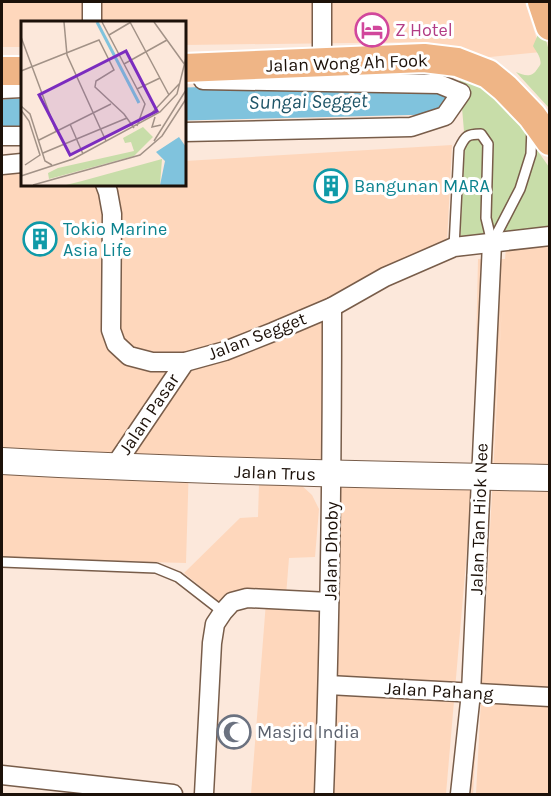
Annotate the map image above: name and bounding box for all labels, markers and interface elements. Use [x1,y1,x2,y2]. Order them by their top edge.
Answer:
hotel icon: Z Hotel [354,12,390,48]
place label: Z Hotel [395,19,453,41]
inset map [21,21,186,186]
street label: Jalan Wong Ah Fook [266,49,428,77]
water label: Sungai Segget [248,89,368,114]
building icon: Bangunan MARA [313,168,349,204]
place label: Bangunan MARA [354,175,490,197]
place label: Tokio Marine Asia Life [63,218,167,261]
building icon: Tokio Marine Asia Life [22,221,58,257]
street label: Jalan Segget [205,307,310,365]
street label: Jalan Pasar [114,369,184,459]
street label: Jalan Tan Hiok Nee [465,443,493,595]
street label: Jalan Trus [234,461,316,485]
street label: Jalan Dhoby [319,501,343,601]
street label: Jalan Pahang [384,677,494,705]
mosque icon: Masjid India [216,714,252,750]
place label: Masjid India [257,721,359,743]

